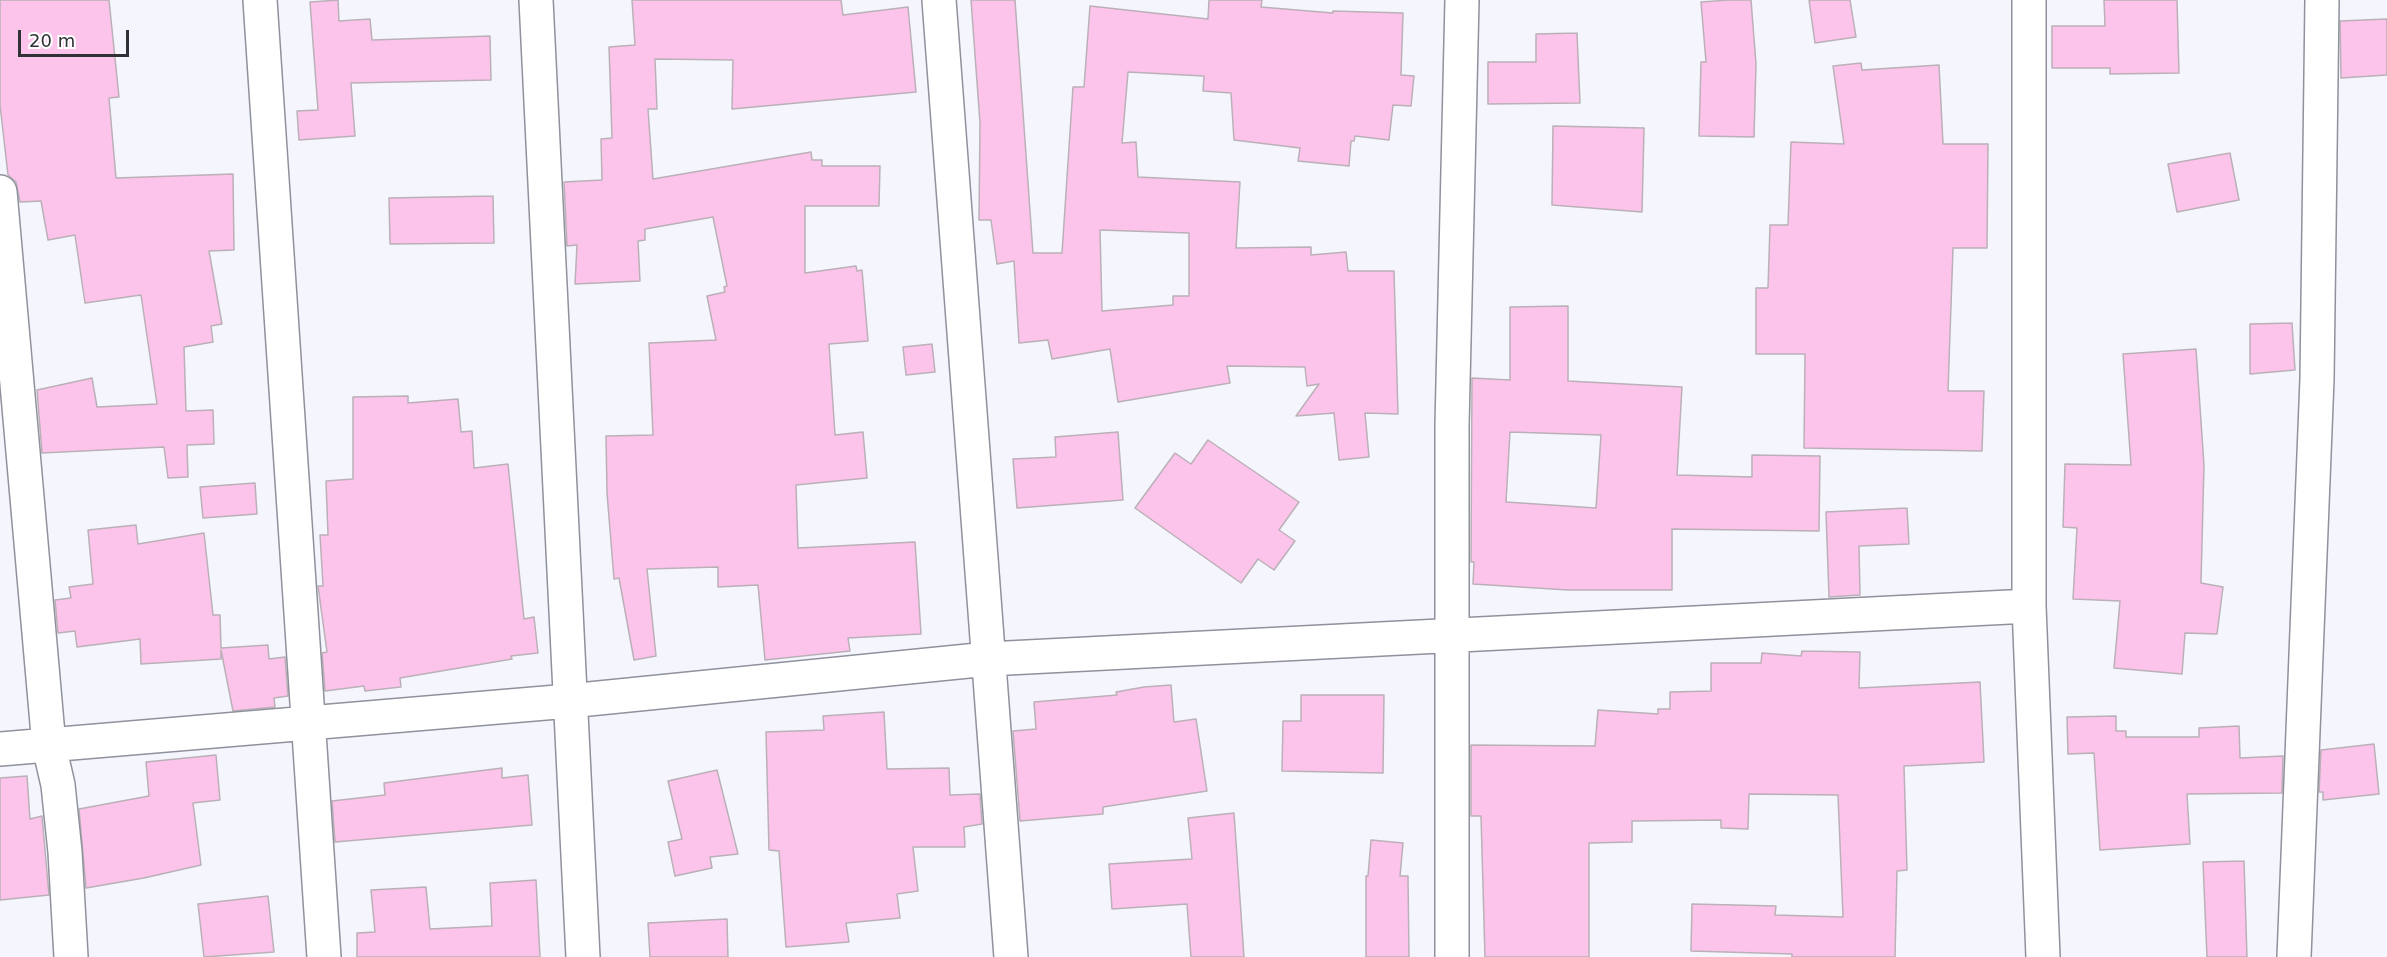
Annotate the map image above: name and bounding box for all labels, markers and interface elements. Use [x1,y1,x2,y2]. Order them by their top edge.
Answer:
scale bar [21,18,132,56]
text: 20 m [29,30,75,51]

